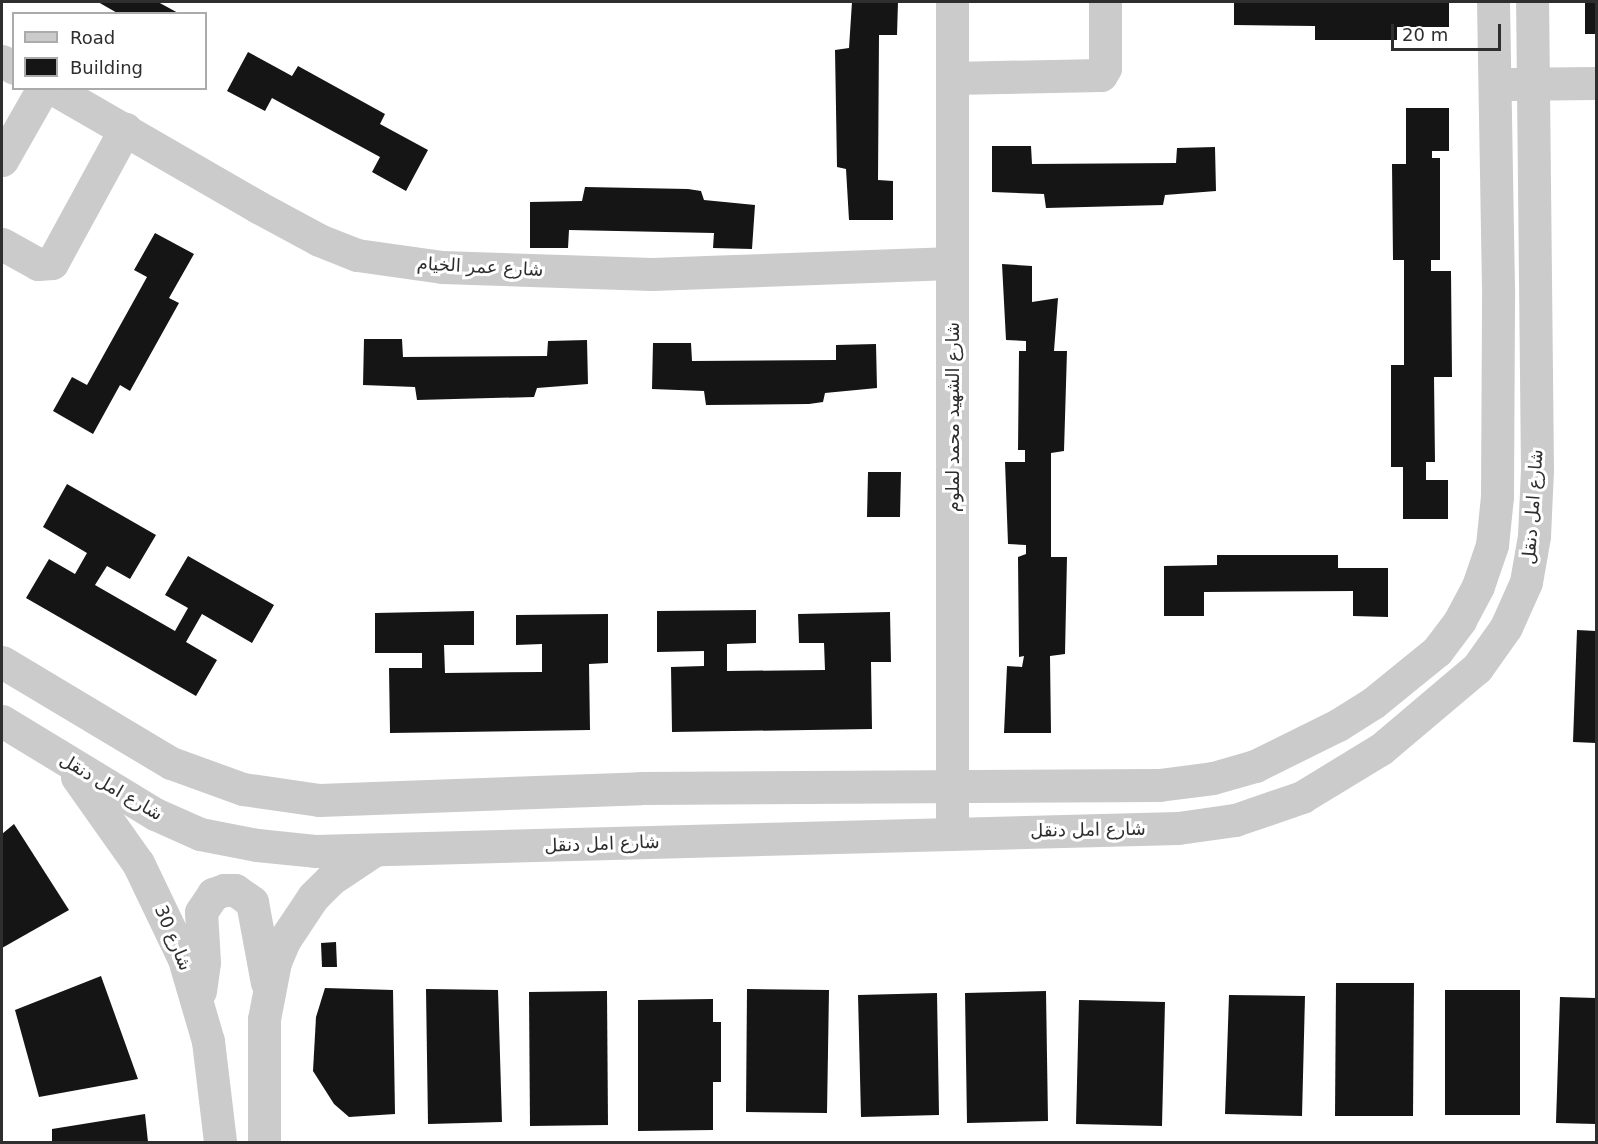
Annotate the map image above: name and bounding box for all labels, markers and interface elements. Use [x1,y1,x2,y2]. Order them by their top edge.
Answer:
legend [12,12,207,90]
scale bar [1394,12,1504,50]
text: 20 m [1402,24,1448,45]
text: Road [70,27,115,48]
text: Building [70,57,143,78]
street label: شارع عمر الخيام [416,253,544,281]
street label: شارع الشهيد محمد لملوم [942,322,964,512]
street label: شارع امل دنقل [1518,449,1548,565]
street label: شارع امل دنقل [56,749,166,825]
street label: شارع امل دنقل [1030,818,1146,842]
street label: شارع امل دنقل [544,831,660,857]
street label: شارع 30 [150,902,196,974]

